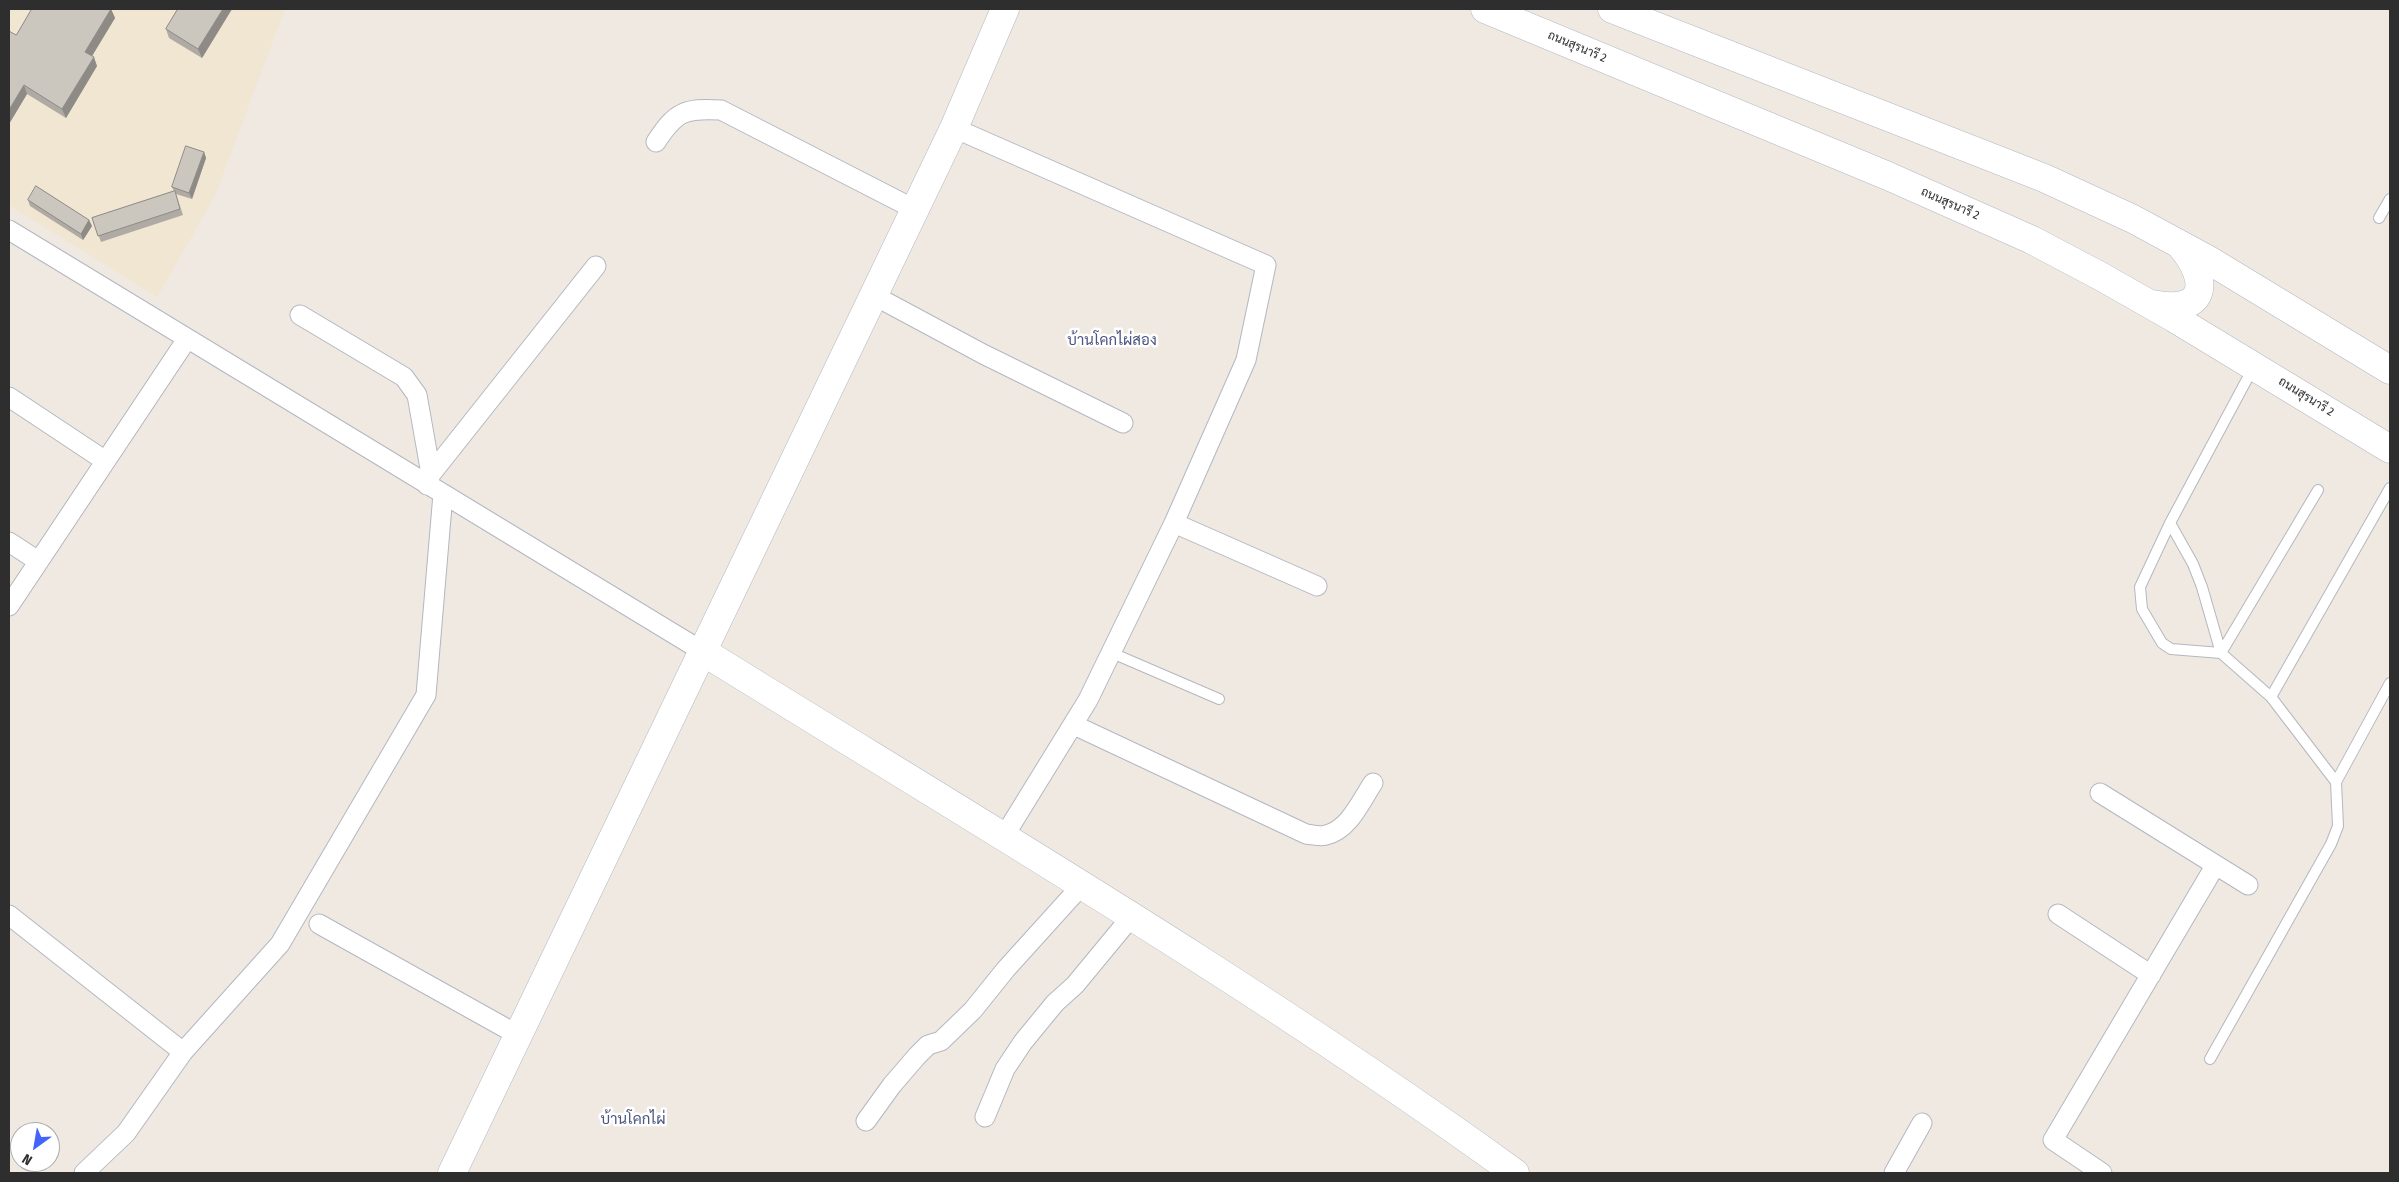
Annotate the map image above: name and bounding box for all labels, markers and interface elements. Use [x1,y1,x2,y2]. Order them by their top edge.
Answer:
street label: ถนนสุรนารี 2 [1545,28,1609,66]
street label: ถนนสุรนารี 2 [1919,185,1981,223]
district label: บ้านโคกไผ่สอง [1067,332,1157,350]
street label: ถนนสุรนารี 2 [2276,374,2336,420]
district label: บ้านโคกไผ่ [600,1111,666,1129]
north arrow [10,1122,60,1172]
text: N [19,1150,35,1169]

